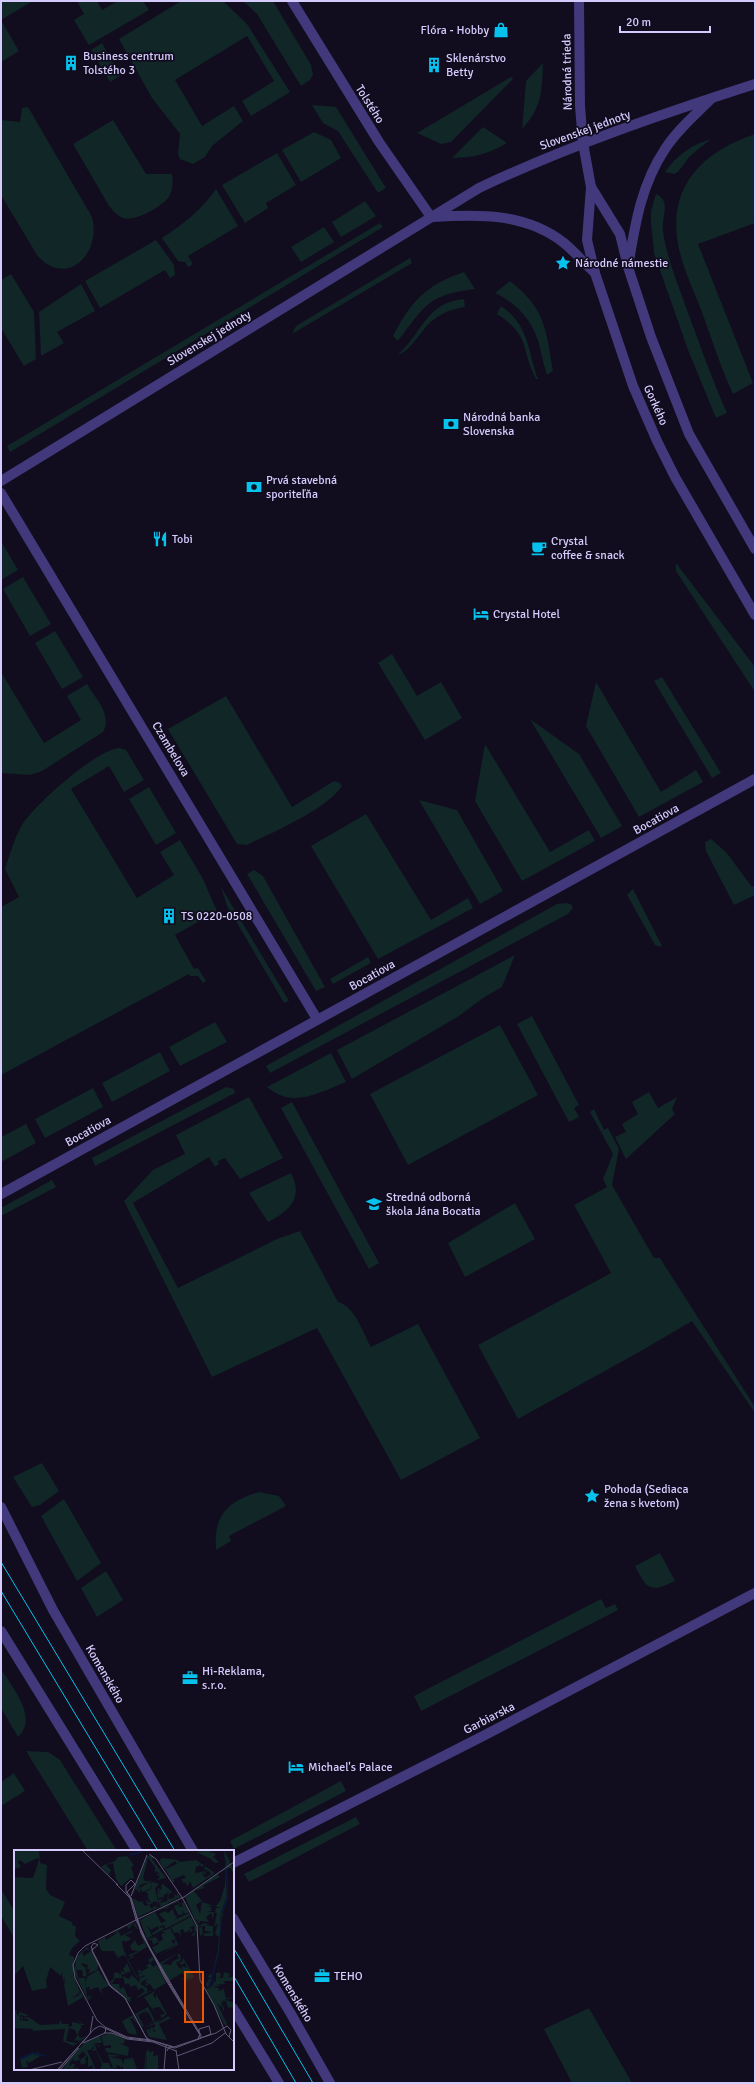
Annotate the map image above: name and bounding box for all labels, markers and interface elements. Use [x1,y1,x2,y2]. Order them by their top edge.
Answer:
scale bar [620,8,710,34]
text: 20 m [626,15,651,30]
shop icon: Flóra - Hobby [492,21,510,39]
place label: Flóra - Hobby [421,23,489,38]
street label: Národná trieda [559,33,576,111]
place label: Business centrum Tolstého 3 [83,49,174,78]
place label: Sklenárstvo Betty [446,51,506,80]
building icon: Business centrum Tolstého 3 [62,54,80,72]
building icon: Sklenárstvo Betty [425,56,443,74]
street label: Tolstého [352,82,387,126]
street label: Slovenskej jednoty [538,107,633,154]
place icon: Národné námestie [554,254,572,272]
place label: Národné námestie [575,256,668,271]
street label: Slovenskej jednoty [165,307,254,369]
street label: Gorkého [640,383,671,428]
place label: Národná banka Slovenska [463,410,540,439]
bank icon: Národná banka Slovenska [442,415,460,433]
place label: Prvá stavebná sporiteľňa [266,473,337,502]
bank icon: Prvá stavebná sporiteľňa [245,478,263,496]
restaurant icon: Tobi [151,530,169,548]
place label: Tobi [172,532,193,547]
place label: Crystal coffee & snack [551,534,625,563]
cafe icon: Crystal coffee & snack [530,539,548,557]
hotel icon: Crystal Hotel [472,605,490,623]
place label: Crystal Hotel [493,607,561,622]
street label: Czambelova [148,719,193,780]
street label: Bocatiova [631,801,682,838]
building icon: TS 0220-0508 [160,907,178,925]
place label: TS 0220-0508 [181,909,252,924]
street label: Bocatiova [347,957,398,994]
street label: Bocatiova [63,1113,114,1150]
place label: Stredná odborná škola Jána Bocatia [386,1190,481,1219]
school or university icon: Stredná odborná škola Jána Bocatia [365,1195,383,1213]
place label: Pohoda (Sediaca žena s kvetom) [604,1482,689,1511]
place icon: Pohoda (Sediaca žena s kvetom) [583,1487,601,1505]
street label: Komenského [82,1642,127,1706]
place label: Hi-Reklama, s.r.o. [202,1664,265,1693]
office icon: Hi-Reklama, s.r.o. [181,1669,199,1687]
street label: Garbiarska [461,1699,517,1738]
hotel icon: Michael's Palace [287,1758,305,1776]
place label: Michael's Palace [308,1760,393,1775]
inset map [14,1850,234,2070]
street label: Komenského [269,1961,316,2025]
office icon: TEHO [313,1967,331,1985]
place label: TEHO [334,1969,363,1984]

